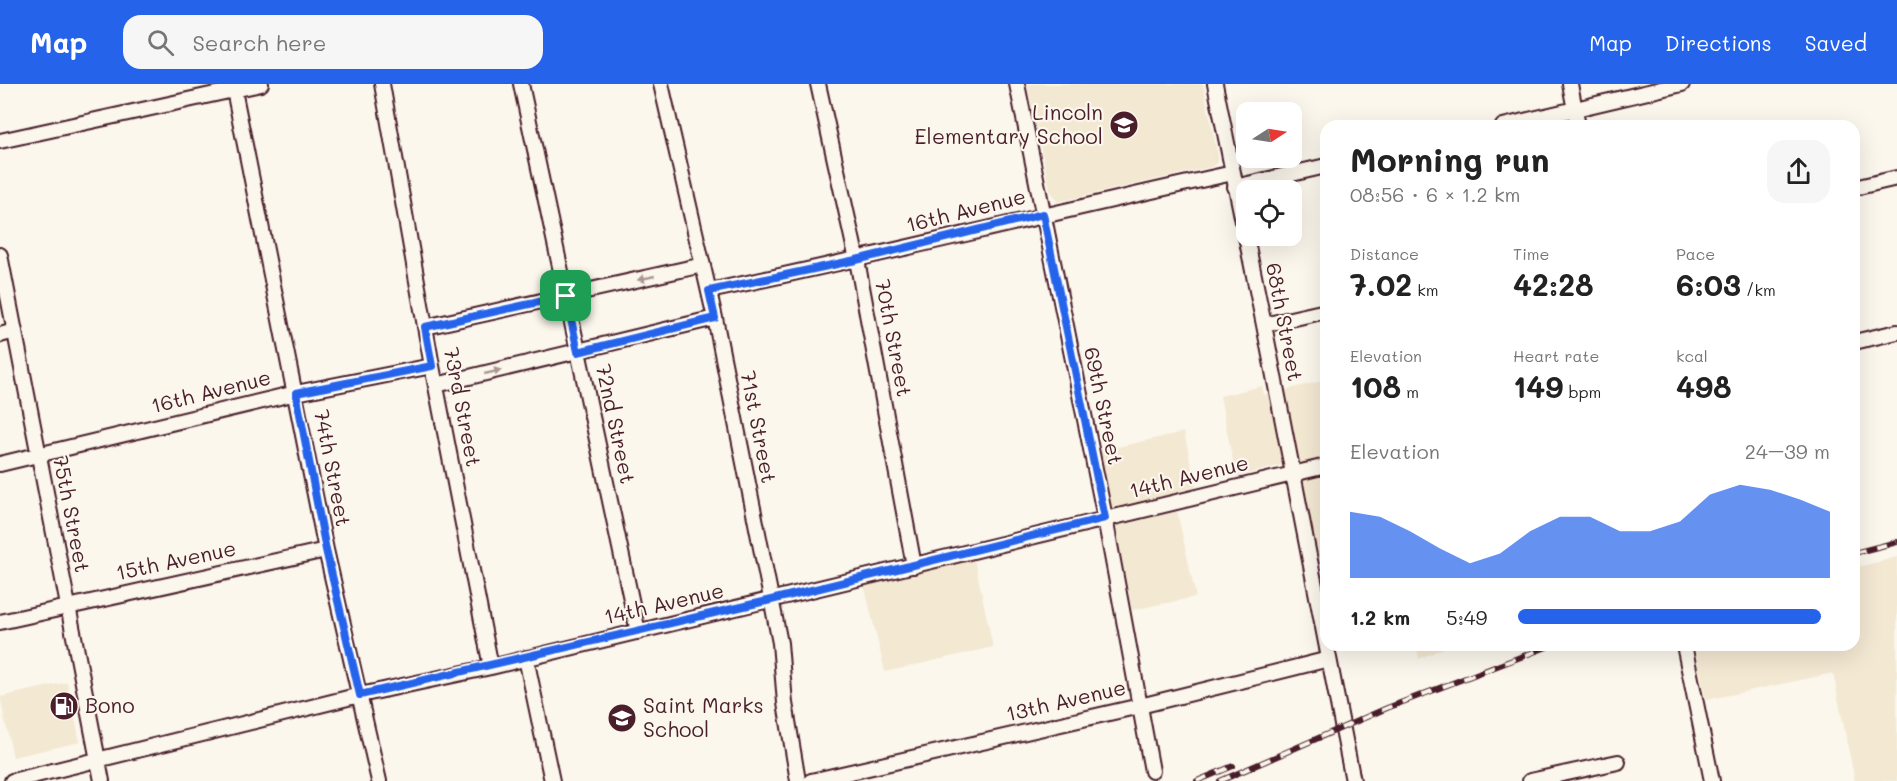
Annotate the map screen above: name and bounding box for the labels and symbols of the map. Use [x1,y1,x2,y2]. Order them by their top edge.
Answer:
place label: Lincoln Elementary School [915,98,1103,149]
north arrow [1236,102,1302,168]
school or university icon: Lincoln Elementary School [1108,109,1140,141]
street label: 16th Avenue [903,182,1028,237]
street label: 68th Street [1261,260,1310,383]
pin [540,270,591,321]
one-way arrow [637,274,655,284]
street label: 70th Street [870,277,919,399]
street label: 69th Street [1079,344,1130,467]
street label: 73rd Street [439,345,488,469]
street label: 72nd Street [591,361,642,486]
street label: 16th Avenue [148,363,273,418]
one-way arrow [484,366,502,376]
street label: 71st Street [735,368,784,485]
street label: 74th Street [309,407,358,529]
street label: 14th Avenue [1126,448,1251,503]
street label: 75th Street [48,453,97,574]
street label: 15th Avenue [113,534,238,585]
street label: 14th Avenue [601,576,726,629]
street label: 13th Avenue [1003,673,1128,726]
fuel station icon: Bono [48,690,80,722]
place label: Bono [85,691,135,718]
place label: Saint Marks School [643,691,764,742]
school or university icon: Saint Marks School [606,702,638,734]

